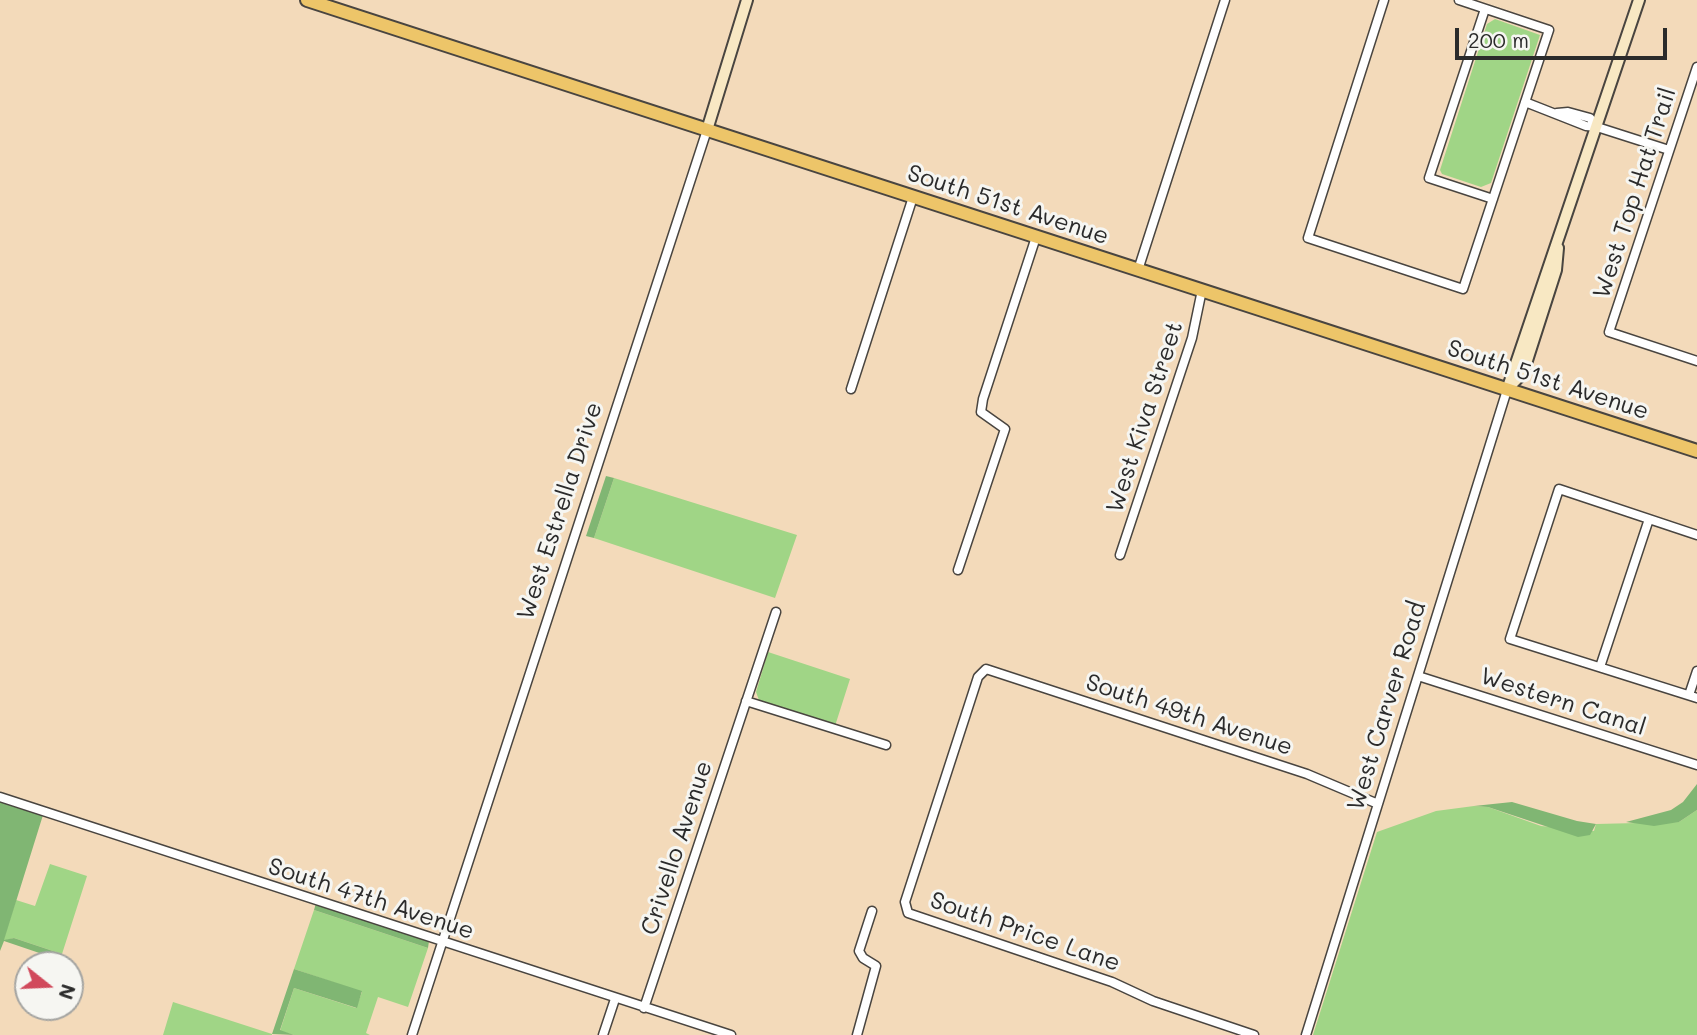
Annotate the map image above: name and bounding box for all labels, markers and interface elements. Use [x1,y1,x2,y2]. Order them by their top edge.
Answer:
scale bar [1459,14,1671,58]
text: 200 m [1468,26,1529,53]
street label: West Top Hat Trail [1587,84,1683,302]
street label: South 51st Avenue [904,159,1112,251]
street label: West Kiva Street [1100,318,1190,516]
street label: South 51st Avenue [1444,334,1652,426]
street label: West Estrella Drive [511,399,609,623]
street label: West Carver Road [1342,598,1432,814]
street label: Western Canal [1477,662,1649,742]
street label: South 49th Avenue [1082,668,1296,762]
street label: Crivello Avenue [635,757,719,939]
street label: South 47th Avenue [264,852,478,946]
street label: South Price Lane [926,886,1124,978]
north arrow [14,951,84,1021]
text: N [53,981,82,1003]

